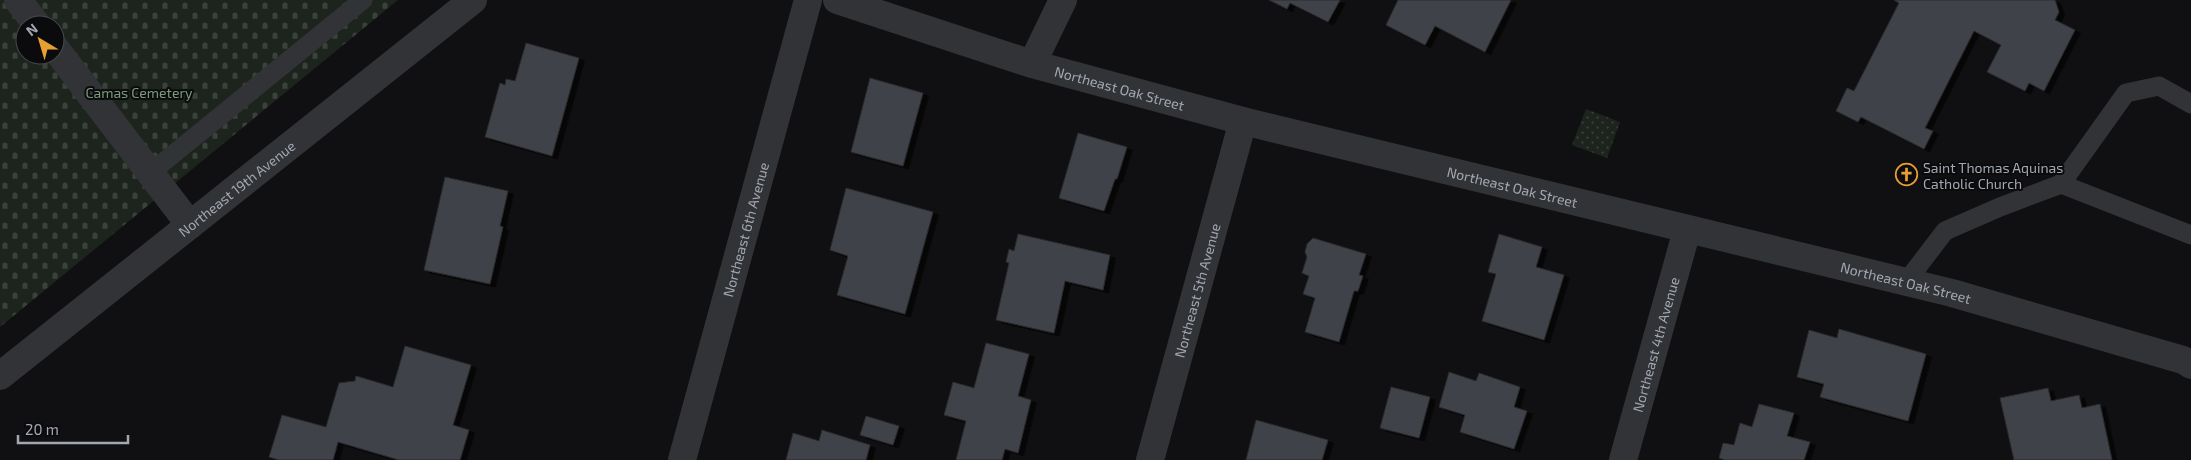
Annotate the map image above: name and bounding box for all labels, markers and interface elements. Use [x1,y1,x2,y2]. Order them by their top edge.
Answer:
north arrow [15,15,65,65]
text: N [22,20,41,39]
street label: Northeast Oak Street [1053,62,1186,113]
park label: Camas Cemetery [85,84,193,101]
street label: Northeast 19th Avenue [175,136,298,240]
place label: Saint Thomas Aquinas Catholic Church [1923,159,2063,192]
street label: Northeast 6th Avenue [719,160,772,299]
street label: Northeast Oak Street [1445,162,1579,210]
church icon: Saint Thomas Aquinas Catholic Church [1895,163,1919,187]
street label: Northeast 5th Avenue [1170,221,1223,359]
street label: Northeast Oak Street [1839,258,1973,307]
street label: Northeast 4th Avenue [1628,275,1682,414]
scale bar [18,412,128,444]
text: 20 m [25,420,59,438]

